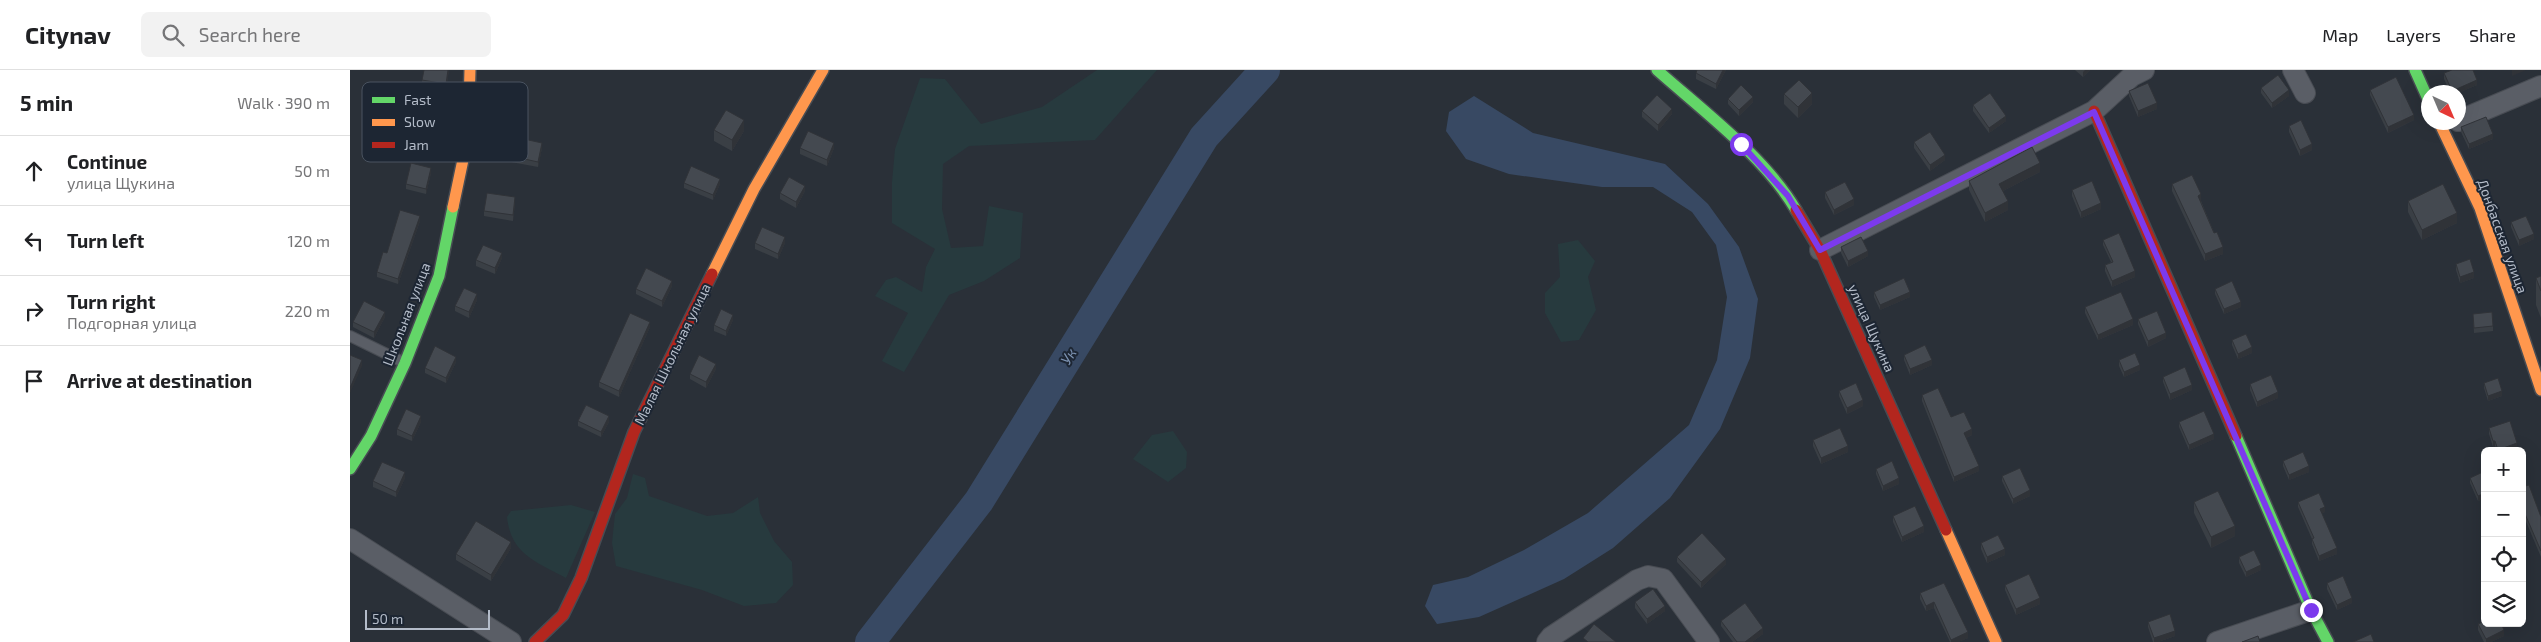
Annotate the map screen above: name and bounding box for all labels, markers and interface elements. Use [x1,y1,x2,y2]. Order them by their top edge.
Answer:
search box [141,12,491,57]
text: Citynav [25,20,111,49]
icon: search [159,21,187,49]
text: Search here [199,23,301,46]
text: Map [2322,24,2358,46]
text: Layers [2386,24,2441,46]
text: Share [2469,24,2516,46]
legend [362,82,528,162]
north arrow [2421,85,2466,130]
text: 5 min [20,90,73,115]
text: Fast [404,91,431,108]
text: Walk · 390 m [237,93,330,112]
text: Slow [404,113,436,130]
route start [1730,133,1753,156]
text: Jam [404,136,429,153]
text: Continue [67,150,147,173]
icon: ahead [20,157,48,185]
text: 50 m [294,161,330,180]
text: улица Щукина [67,173,175,192]
street label: Донбасская улица [2474,177,2532,295]
icon: left [20,227,48,255]
text: Turn left [67,229,144,252]
text: 120 m [287,231,330,250]
street label: Школьная улица [379,260,433,368]
street label: Малая Школьная улица [630,280,714,428]
street label: улица Щукина [1845,281,1899,375]
text: Turn right [67,290,155,313]
icon: right [20,297,48,325]
text: 220 m [285,301,330,320]
text: Подгорная улица [67,313,197,332]
water label: Ук [1056,344,1080,368]
icon: arrive [20,367,48,395]
text: Arrive at destination [67,369,252,392]
map controls [2481,447,2526,627]
button: + [2481,447,2526,492]
button: − [2481,492,2526,537]
button: locate [2481,537,2526,582]
button: layers [2481,582,2526,627]
route end [2300,599,2323,622]
scale bar [365,607,490,630]
text: 50 m [372,610,403,627]

